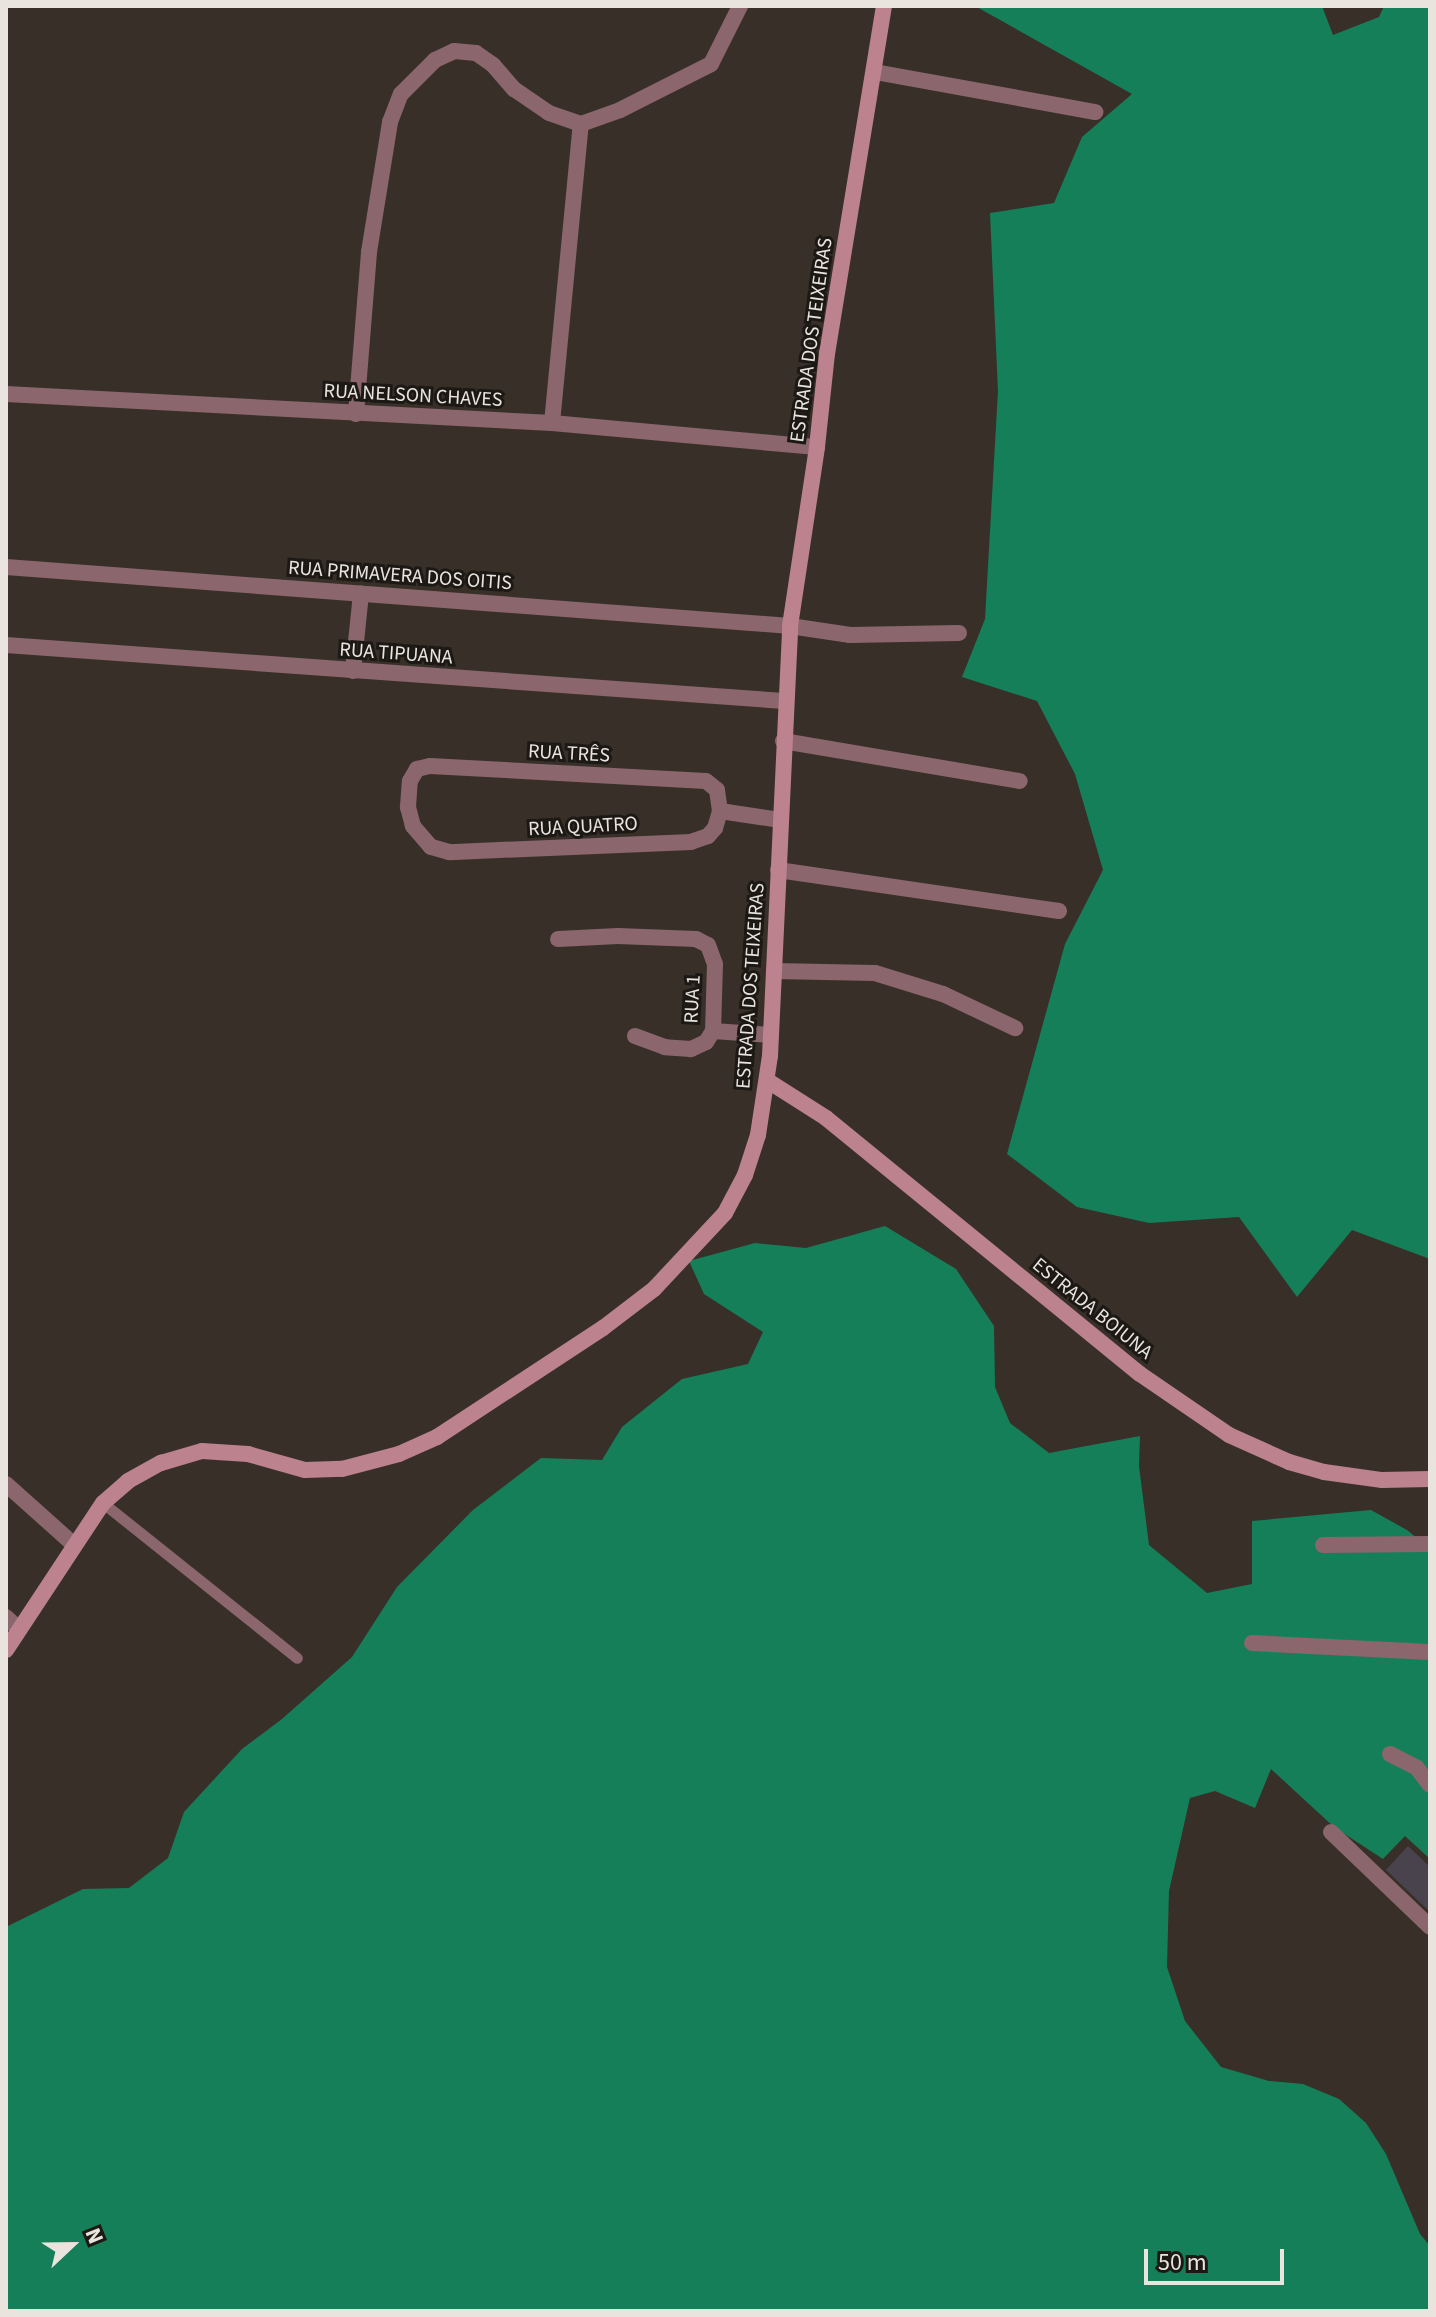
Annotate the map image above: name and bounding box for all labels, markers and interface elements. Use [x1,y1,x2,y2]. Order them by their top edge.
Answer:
street label: ESTRADA DOS TEIXEIRAS [786,236,838,444]
street label: RUA NELSON CHAVES [323,379,503,413]
street label: RUA PRIMAVERA DOS OITIS [287,556,513,596]
street label: RUA TIPUANA [339,638,453,670]
street label: RUA TRÊS [527,740,611,768]
street label: RUA QUATRO [528,812,638,842]
street label: ESTRADA DOS TEIXEIRAS [732,882,770,1090]
street label: RUA 1 [680,974,706,1024]
street label: ESTRADA BOIUNA [1027,1253,1157,1365]
north arrow [32,2205,112,2285]
text: N [77,2223,112,2249]
scale bar [1148,2233,1288,2283]
text: 50 m [1158,2245,1207,2280]

